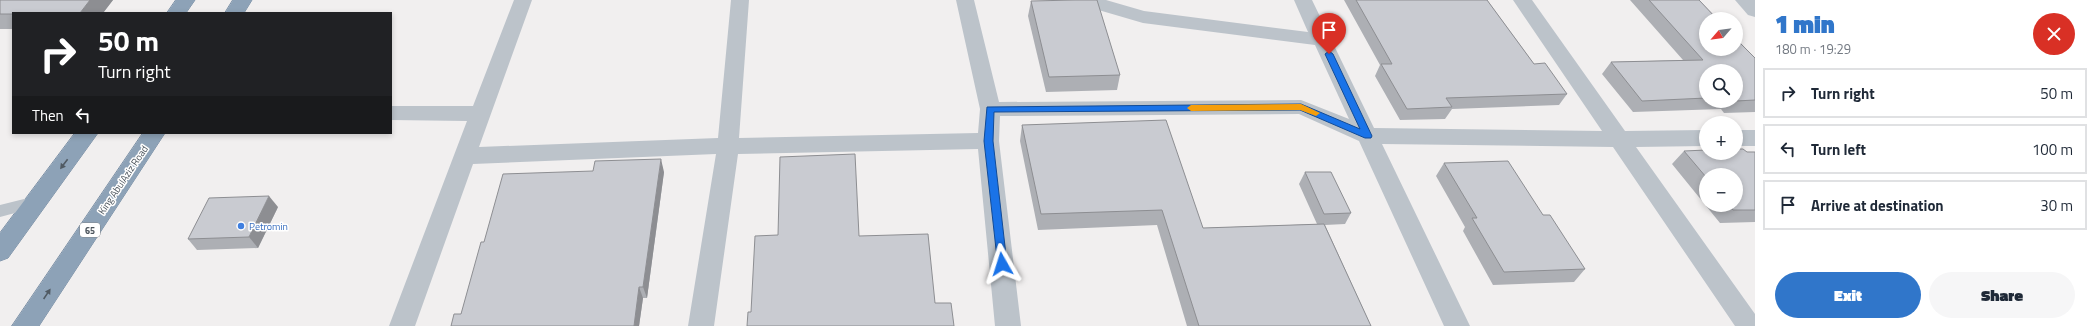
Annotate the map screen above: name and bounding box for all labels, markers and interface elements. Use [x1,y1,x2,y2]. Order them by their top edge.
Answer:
text: 1 min [1775,6,1835,42]
north arrow [1699,12,1743,56]
map controls [1699,12,1743,212]
pin [1312,13,1346,54]
button: close [2033,13,2075,55]
text: 50 m [98,19,159,62]
icon: arrive [1318,19,1340,41]
icon: right [32,28,84,80]
text: 180 m · 19:29 [1775,39,1851,59]
text: Turn right [98,58,171,85]
button: search [1699,64,1743,108]
icon: right [1777,82,1799,104]
text: Turn right [1811,82,1875,105]
text: 50 m [2040,82,2073,105]
text: Then [32,104,64,127]
icon: left [72,104,94,126]
button: + [1699,116,1743,160]
icon: left [1777,138,1799,160]
text: Turn left [1811,138,1866,161]
text: 100 m [2032,138,2073,161]
street label: King AbulAziz Road [94,142,152,218]
one-way arrow [60,159,68,170]
button: − [1699,168,1743,212]
icon: arrive [1777,194,1799,216]
text: Arrive at destination [1811,194,1944,217]
text: 30 m [2040,194,2073,217]
place label: Petromin [249,219,288,234]
marker: Petromin [236,221,246,231]
road number: 65 [80,223,100,237]
position arrow [981,243,1023,285]
button: Exit [1775,272,1921,318]
button: Share [1929,272,2075,318]
one-way arrow [43,288,51,299]

